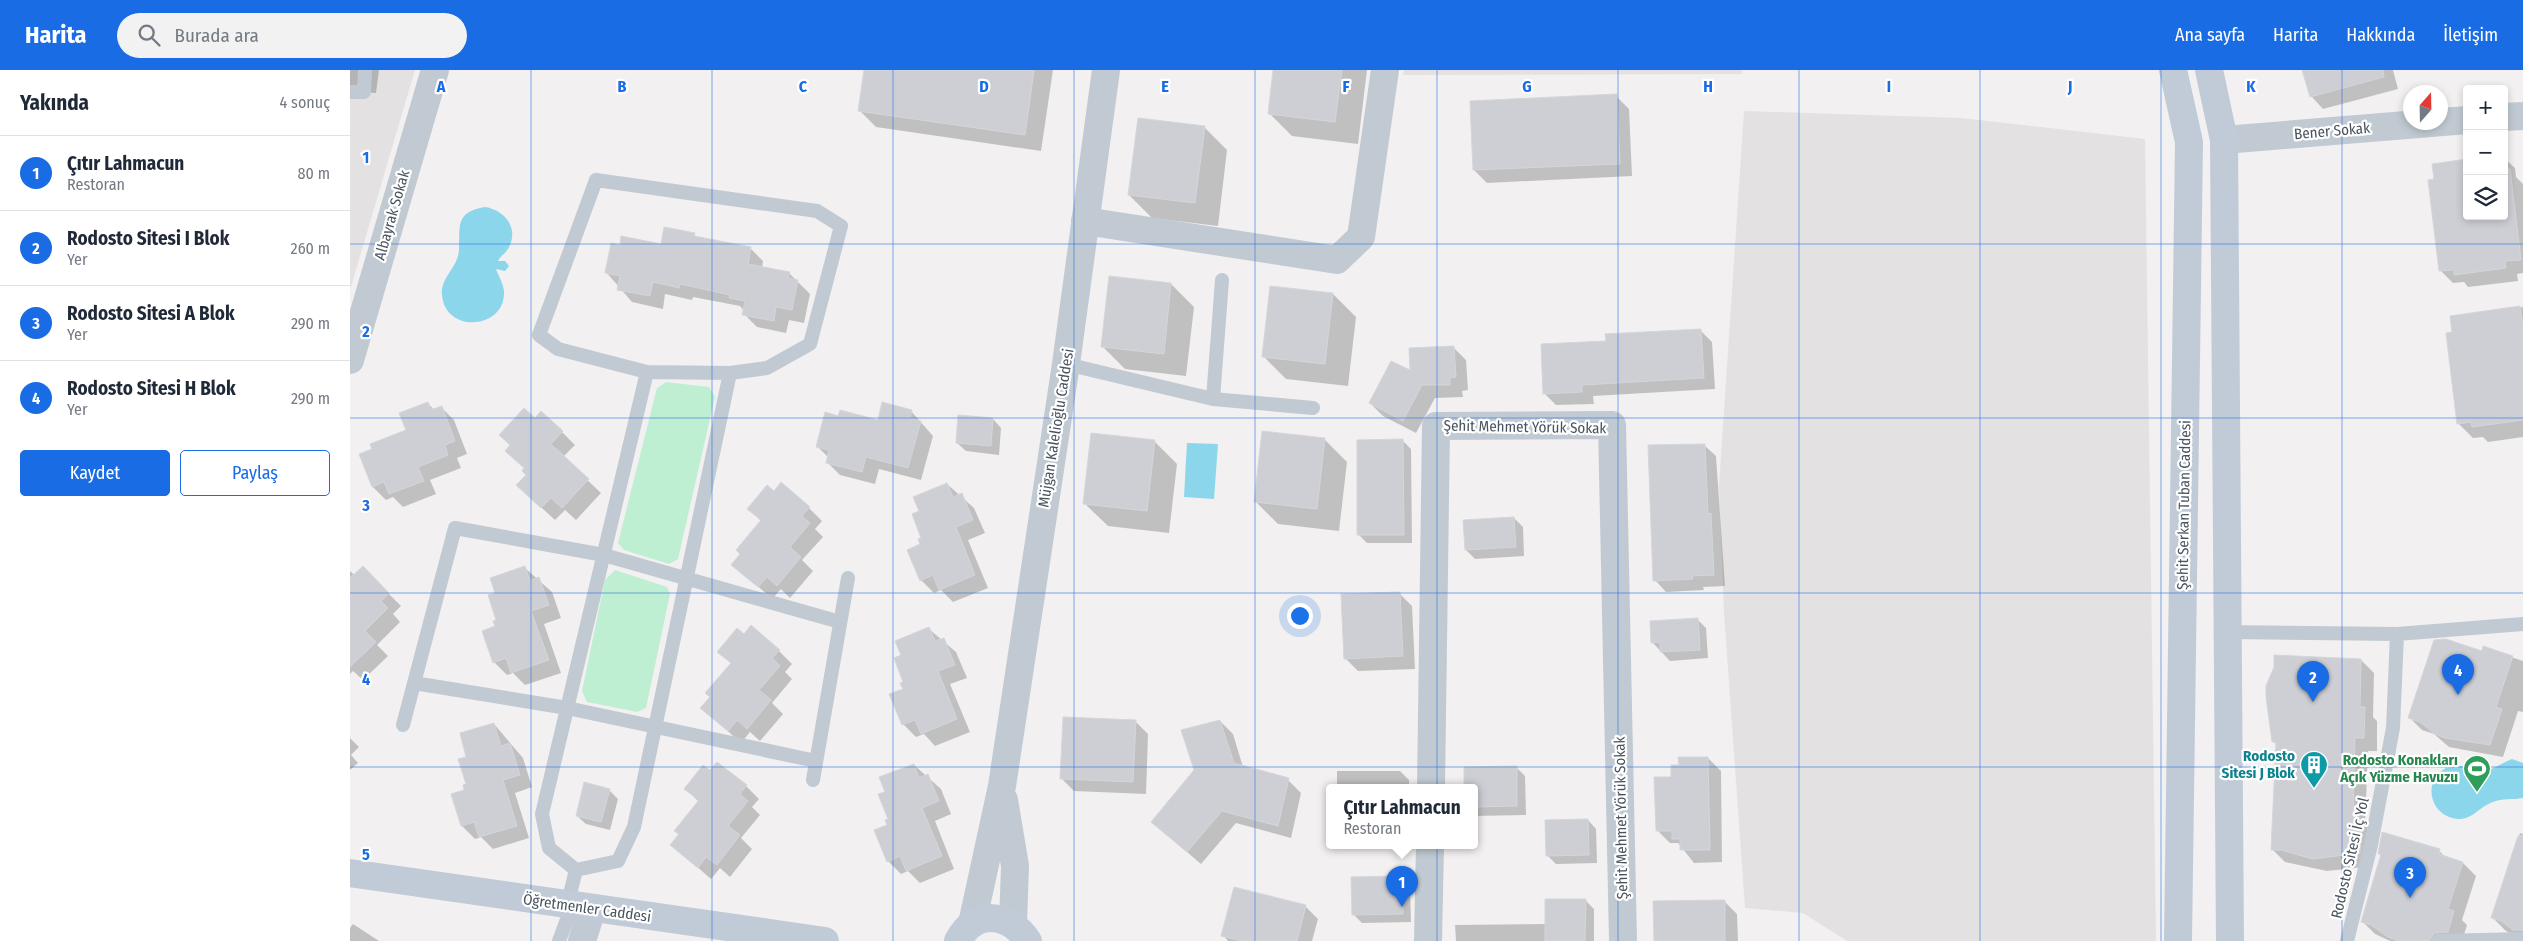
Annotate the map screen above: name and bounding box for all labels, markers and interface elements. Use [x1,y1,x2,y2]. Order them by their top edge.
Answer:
search box [117,13,467,58]
text: Harita [25,21,87,49]
icon: search [135,21,163,49]
text: Burada ara [175,24,259,47]
text: Ana sayfa [2175,24,2245,46]
text: Harita [2273,24,2318,46]
text: Hakkında [2346,24,2415,46]
text: İletişim [2443,24,2498,46]
text: A [436,77,446,96]
text: B [618,77,627,96]
text: C [799,77,808,96]
text: D [979,77,989,96]
text: E [1161,77,1169,96]
text: F [1342,77,1350,96]
text: G [1522,77,1532,96]
text: H [1703,77,1713,96]
text: I [1887,77,1891,96]
text: J [2067,77,2072,96]
text: K [2246,77,2256,96]
north arrow [2403,85,2448,130]
map controls [2463,85,2508,220]
button: + [2463,85,2508,130]
text: Yakında [20,90,89,116]
text: 4 sonuç [280,93,330,112]
street label: Bener Sokak [2293,119,2371,143]
button: − [2463,130,2508,175]
text: 1 [363,148,369,167]
text: Çıtır Lahmacun [67,152,184,175]
text: 1 [33,164,39,183]
text: 80 m [298,164,330,183]
street label: Albayrak Sokak [371,168,413,262]
text: Restoran [67,175,125,194]
button: layers [2463,175,2508,220]
text: Rodosto Sitesi I Blok [67,227,229,250]
text: 2 [32,239,40,258]
text: 260 m [291,239,330,258]
text: Yer [67,250,88,269]
text: Rodosto Sitesi A Blok [67,302,235,325]
text: 3 [32,314,40,333]
text: 290 m [291,314,330,333]
text: 2 [361,322,370,341]
text: Yer [67,325,88,344]
street label: Müjgan Kalelioğlu Caddesi [1035,347,1077,509]
text: Rodosto Sitesi H Blok [67,377,236,400]
text: 4 [32,389,40,408]
text: 290 m [291,389,330,408]
text: Yer [67,400,88,419]
street label: Şehit Mehmet Yörük Sokak [1443,417,1607,437]
street label: Şehit Serkan Tuban Caddesi [2174,420,2194,590]
button: Kaydet [20,450,170,496]
button: Paylaş [180,450,330,496]
text: 3 [361,496,370,515]
your location [1287,603,1313,629]
pin: 4 [2442,654,2474,695]
pin: 2 [2297,661,2329,702]
text: 4 [362,670,370,689]
street label: Şehit Mehmet Yörük Sokak [1611,736,1631,900]
place label: Rodosto Sitesi J Blok [2222,747,2295,782]
building icon: Rodosto Sitesi J Blok [2299,750,2329,789]
place label: Rodosto Konakları Açık Yüzme Havuzu [2339,751,2458,787]
sports icon: Rodosto Konakları Açık Yüzme Havuzu [2462,754,2492,793]
popup [1326,784,1478,849]
text: Çıtır Lahmacun [1343,796,1461,819]
street label: Rodosto Sitesi İç Yol [2327,796,2373,920]
text: Restoran [1343,819,1401,838]
text: 5 [362,845,370,864]
pin: 3 [2394,857,2426,898]
pin: 1 [1386,866,1418,907]
street label: Öğretmenler Caddesi [522,890,652,926]

